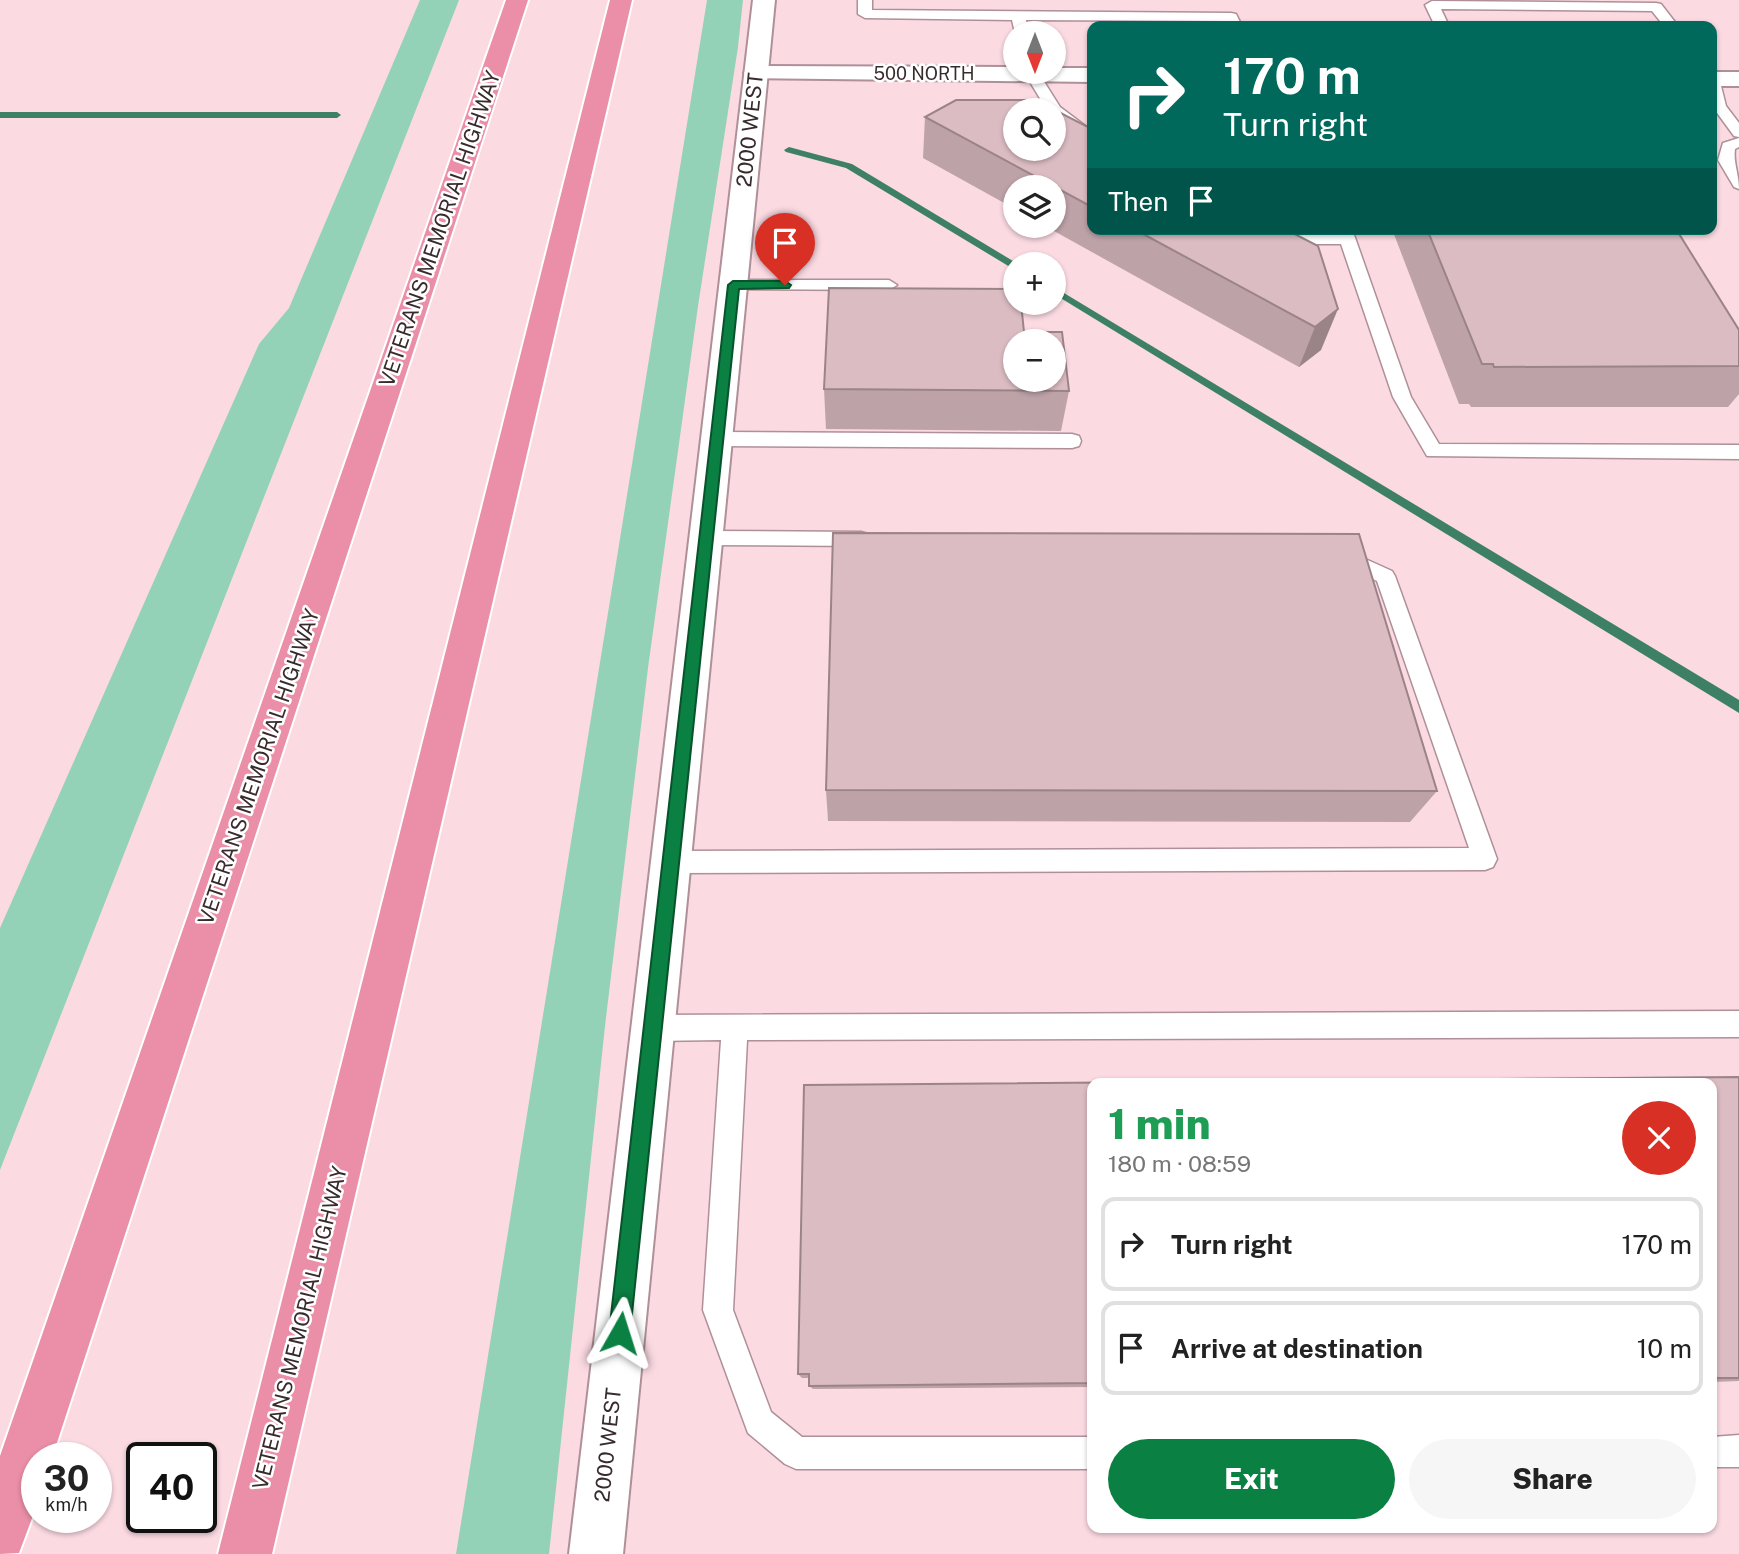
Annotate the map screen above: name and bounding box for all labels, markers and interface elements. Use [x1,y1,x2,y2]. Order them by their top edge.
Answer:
north arrow [1003,21,1066,84]
map controls [1003,21,1066,392]
text: 170 m [1223,47,1361,105]
icon: right [1108,49,1199,140]
street label: 500 NORTH [873,63,975,84]
street label: VETERANS MEMORIAL HIGHWAY [374,67,506,390]
street label: 2000 WEST [731,72,768,188]
button: search [1003,98,1066,161]
text: Turn right [1223,106,1368,143]
button: layers [1003,175,1066,238]
icon: arrive [1182,182,1220,220]
text: Then [1108,186,1168,217]
pin [755,213,815,285]
icon: arrive [766,224,804,262]
button: + [1003,252,1066,315]
button: − [1003,329,1066,392]
street label: VETERANS MEMORIAL HIGHWAY [193,605,325,928]
text: 1 min [1108,1099,1211,1148]
button: close [1622,1101,1696,1175]
text: 180 m · 08:59 [1108,1150,1251,1177]
street label: VETERANS MEMORIAL HIGHWAY [247,1163,352,1492]
icon: right [1112,1225,1150,1263]
text: Turn right [1171,1229,1293,1260]
text: 170 m [1622,1229,1692,1260]
position arrow [583,1296,657,1370]
icon: arrive [1112,1329,1150,1367]
text: Arrive at destination [1171,1333,1423,1364]
text: 10 m [1637,1333,1692,1364]
street label: 2000 WEST [589,1387,626,1503]
button: Exit [1108,1439,1395,1519]
button: Share [1409,1439,1696,1519]
speed limit sign: 40 [126,1442,217,1533]
text: 30 [44,1458,89,1499]
text: km/h [45,1494,88,1515]

